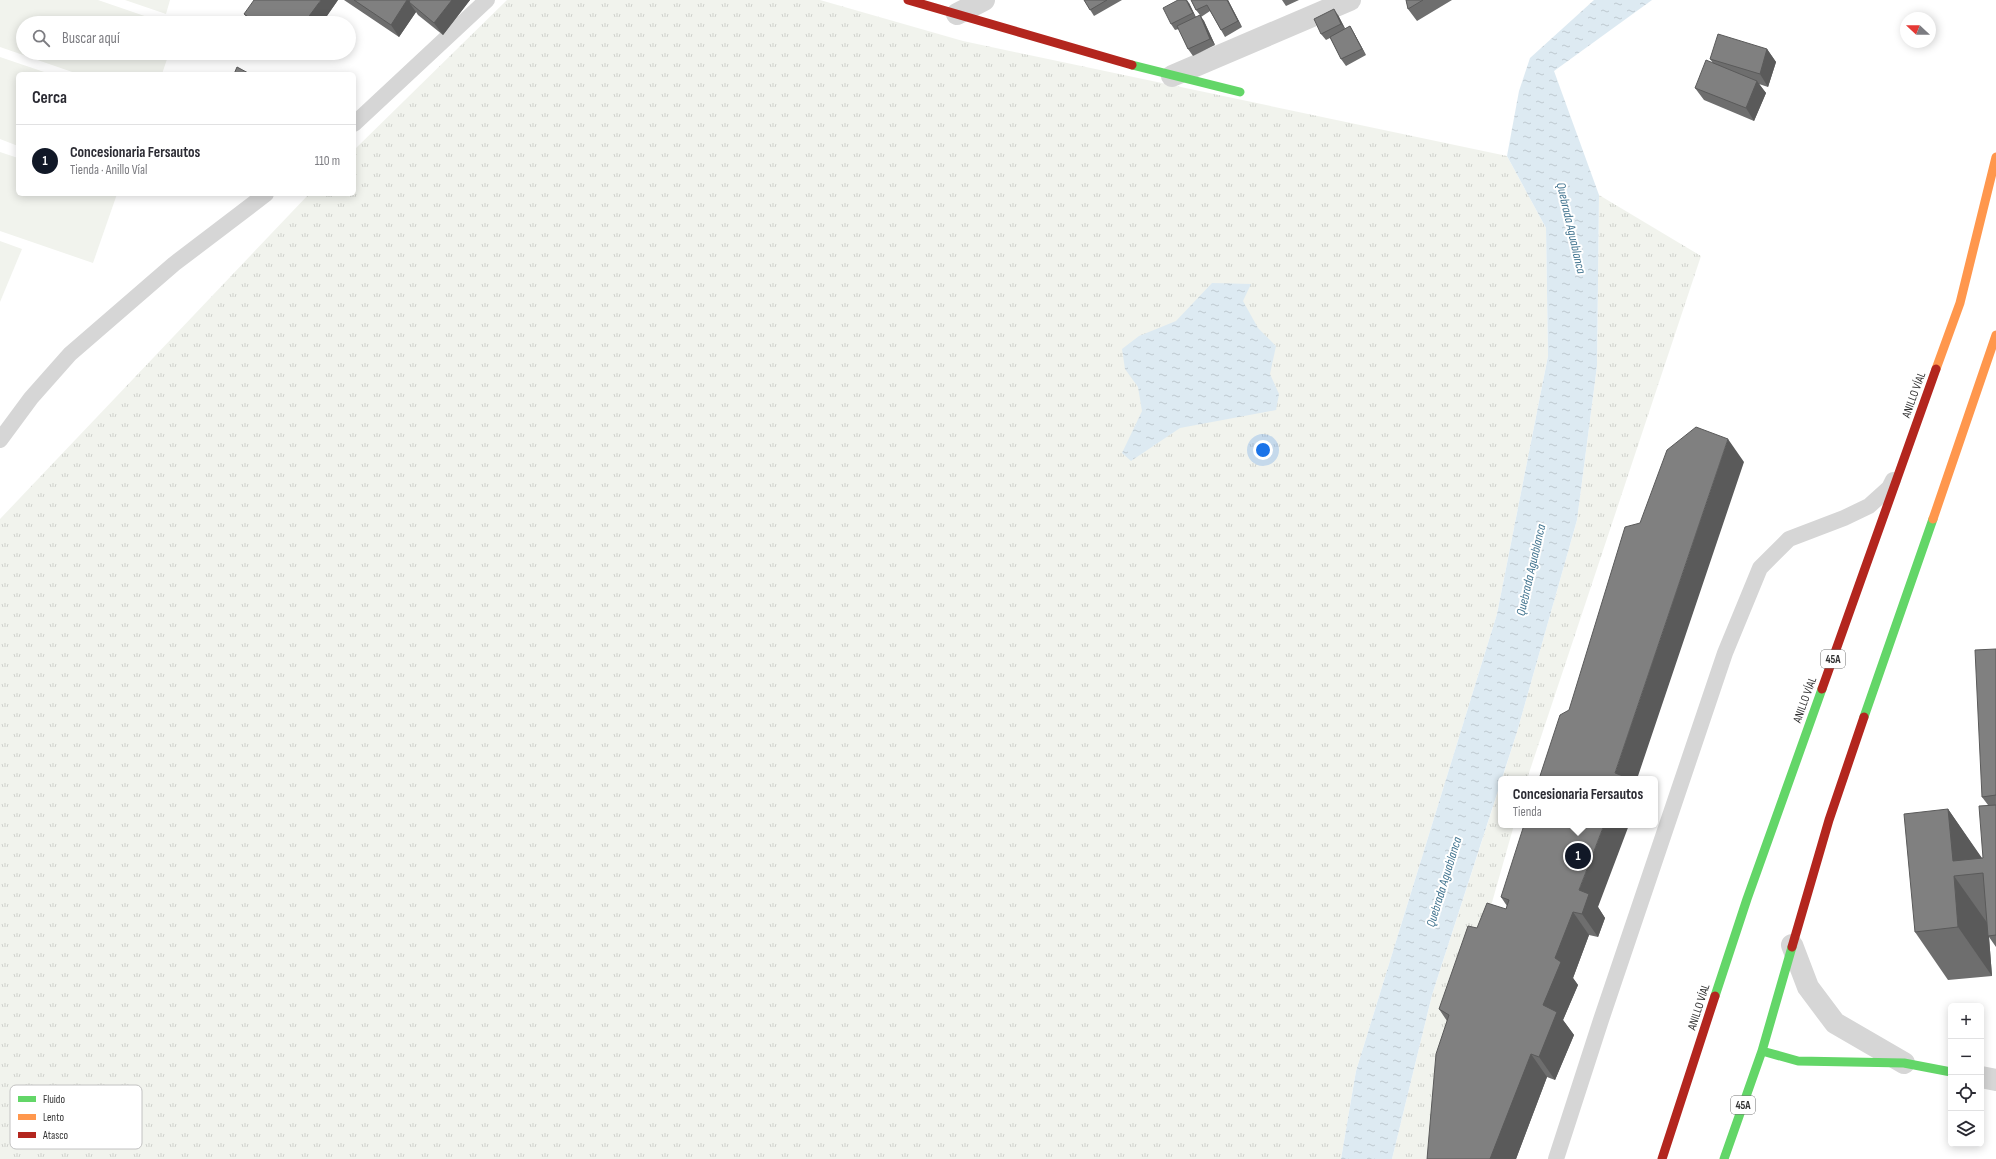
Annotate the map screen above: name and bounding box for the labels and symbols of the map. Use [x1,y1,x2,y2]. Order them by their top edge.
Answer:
north arrow [1900,12,1936,48]
water label: Quebrada Aguablanca [1553,181,1589,276]
street label: ANILLO VÍAL [1898,370,1929,421]
your location [1253,440,1273,460]
water label: Quebrada Aguablanca [1513,522,1549,617]
road number: 45A [1821,650,1845,668]
street label: ANILLO VÍAL [1789,675,1820,726]
water label: Quebrada Aguablanca [1423,834,1466,929]
pin: 1 [1565,841,1591,871]
street label: ANILLO VÍAL [1684,982,1714,1033]
legend [10,1085,142,1149]
text: Fluido [43,1093,65,1106]
road number: 45A [1731,1096,1755,1114]
text: Lento [43,1111,64,1124]
text: Atasco [42,1129,69,1142]

